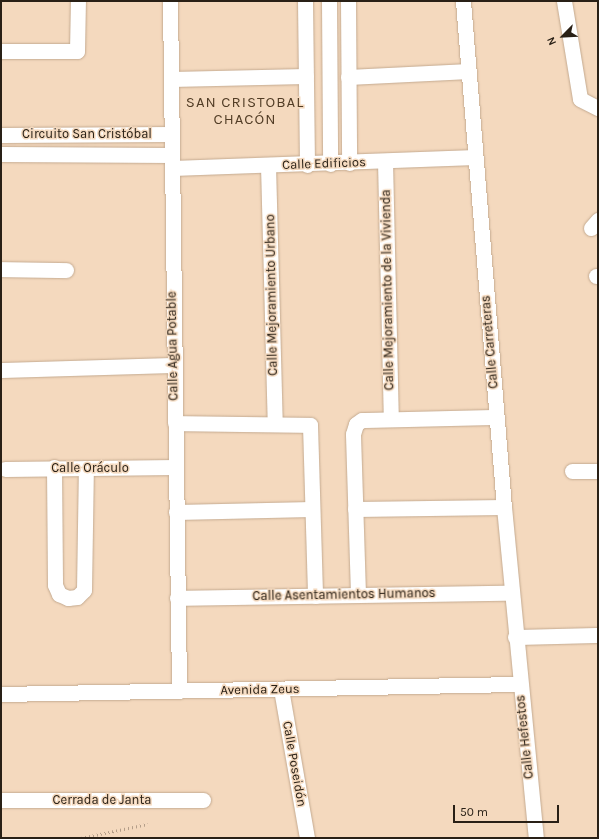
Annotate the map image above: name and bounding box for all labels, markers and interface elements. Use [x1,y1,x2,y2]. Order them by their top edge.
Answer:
north arrow [543,16,583,56]
text: N [544,35,559,47]
district label: SAN CRISTOBAL CHACÓN [186,93,304,128]
street label: Circuito San Cristóbal [22,126,152,142]
street label: Calle Edificios [282,155,366,173]
street label: Calle Mejoramiento de la Vivienda [378,189,398,391]
street label: Calle Mejoramiento Urbano [263,214,281,376]
street label: Calle Agua Potable [164,291,182,401]
street label: Calle Carreteras [478,295,502,389]
street label: Calle Oráculo [51,460,129,476]
street label: Calle Asentamientos Humanos [252,586,436,604]
street label: Avenida Zeus [220,682,300,698]
street label: Calle Hefestos [513,694,537,780]
street label: Calle Poseidón [279,720,309,808]
street label: Cerrada de Janta [53,792,151,808]
scale bar [455,797,561,823]
text: 50 m [460,805,488,819]

